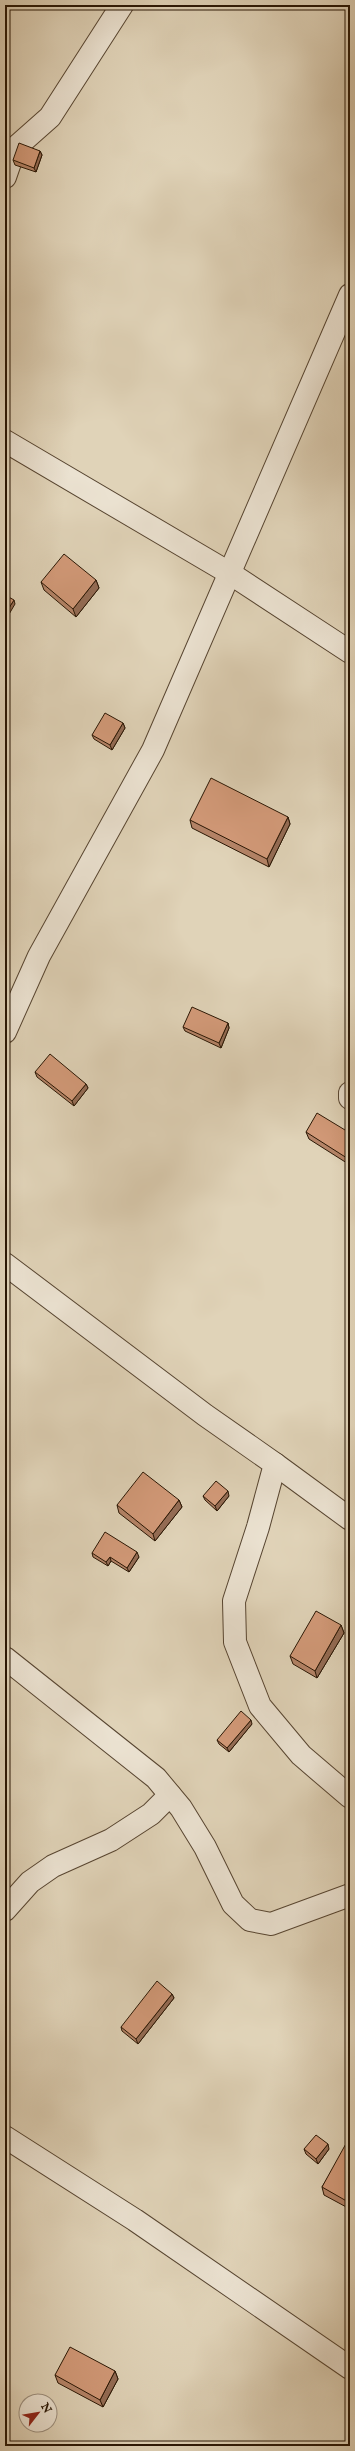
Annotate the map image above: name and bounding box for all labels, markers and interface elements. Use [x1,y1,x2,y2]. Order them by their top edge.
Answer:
north arrow [18,2393,58,2433]
text: N [37,2400,54,2416]

